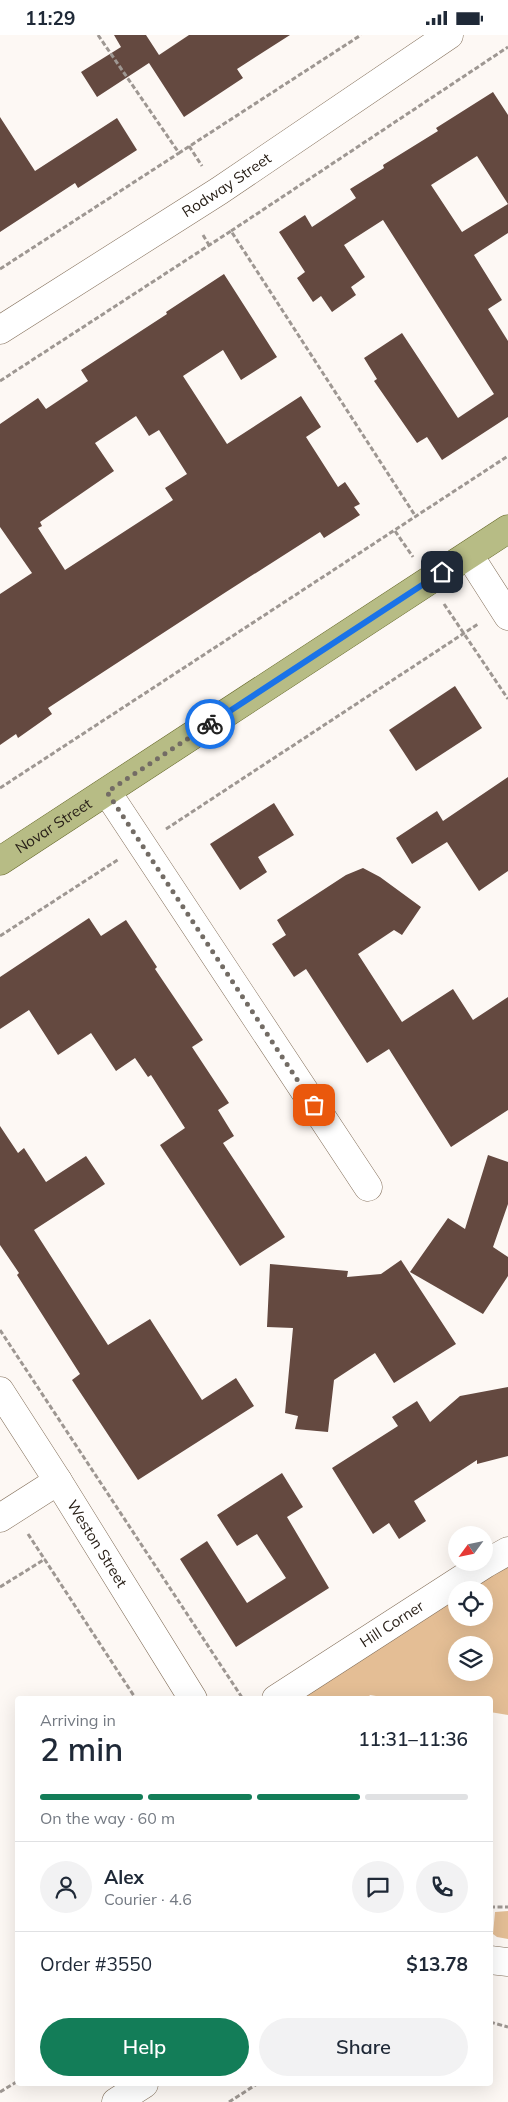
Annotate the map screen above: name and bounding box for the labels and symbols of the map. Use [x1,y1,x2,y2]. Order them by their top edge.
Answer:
street label: Rodway Street [178,148,275,221]
pin [421,551,463,593]
courier [185,699,235,749]
street label: Novar Street [11,794,95,857]
pin [293,1084,335,1126]
street label: Weston Street [63,1496,132,1591]
north arrow [448,1526,492,1571]
street label: Hill Corner [356,1596,428,1651]

